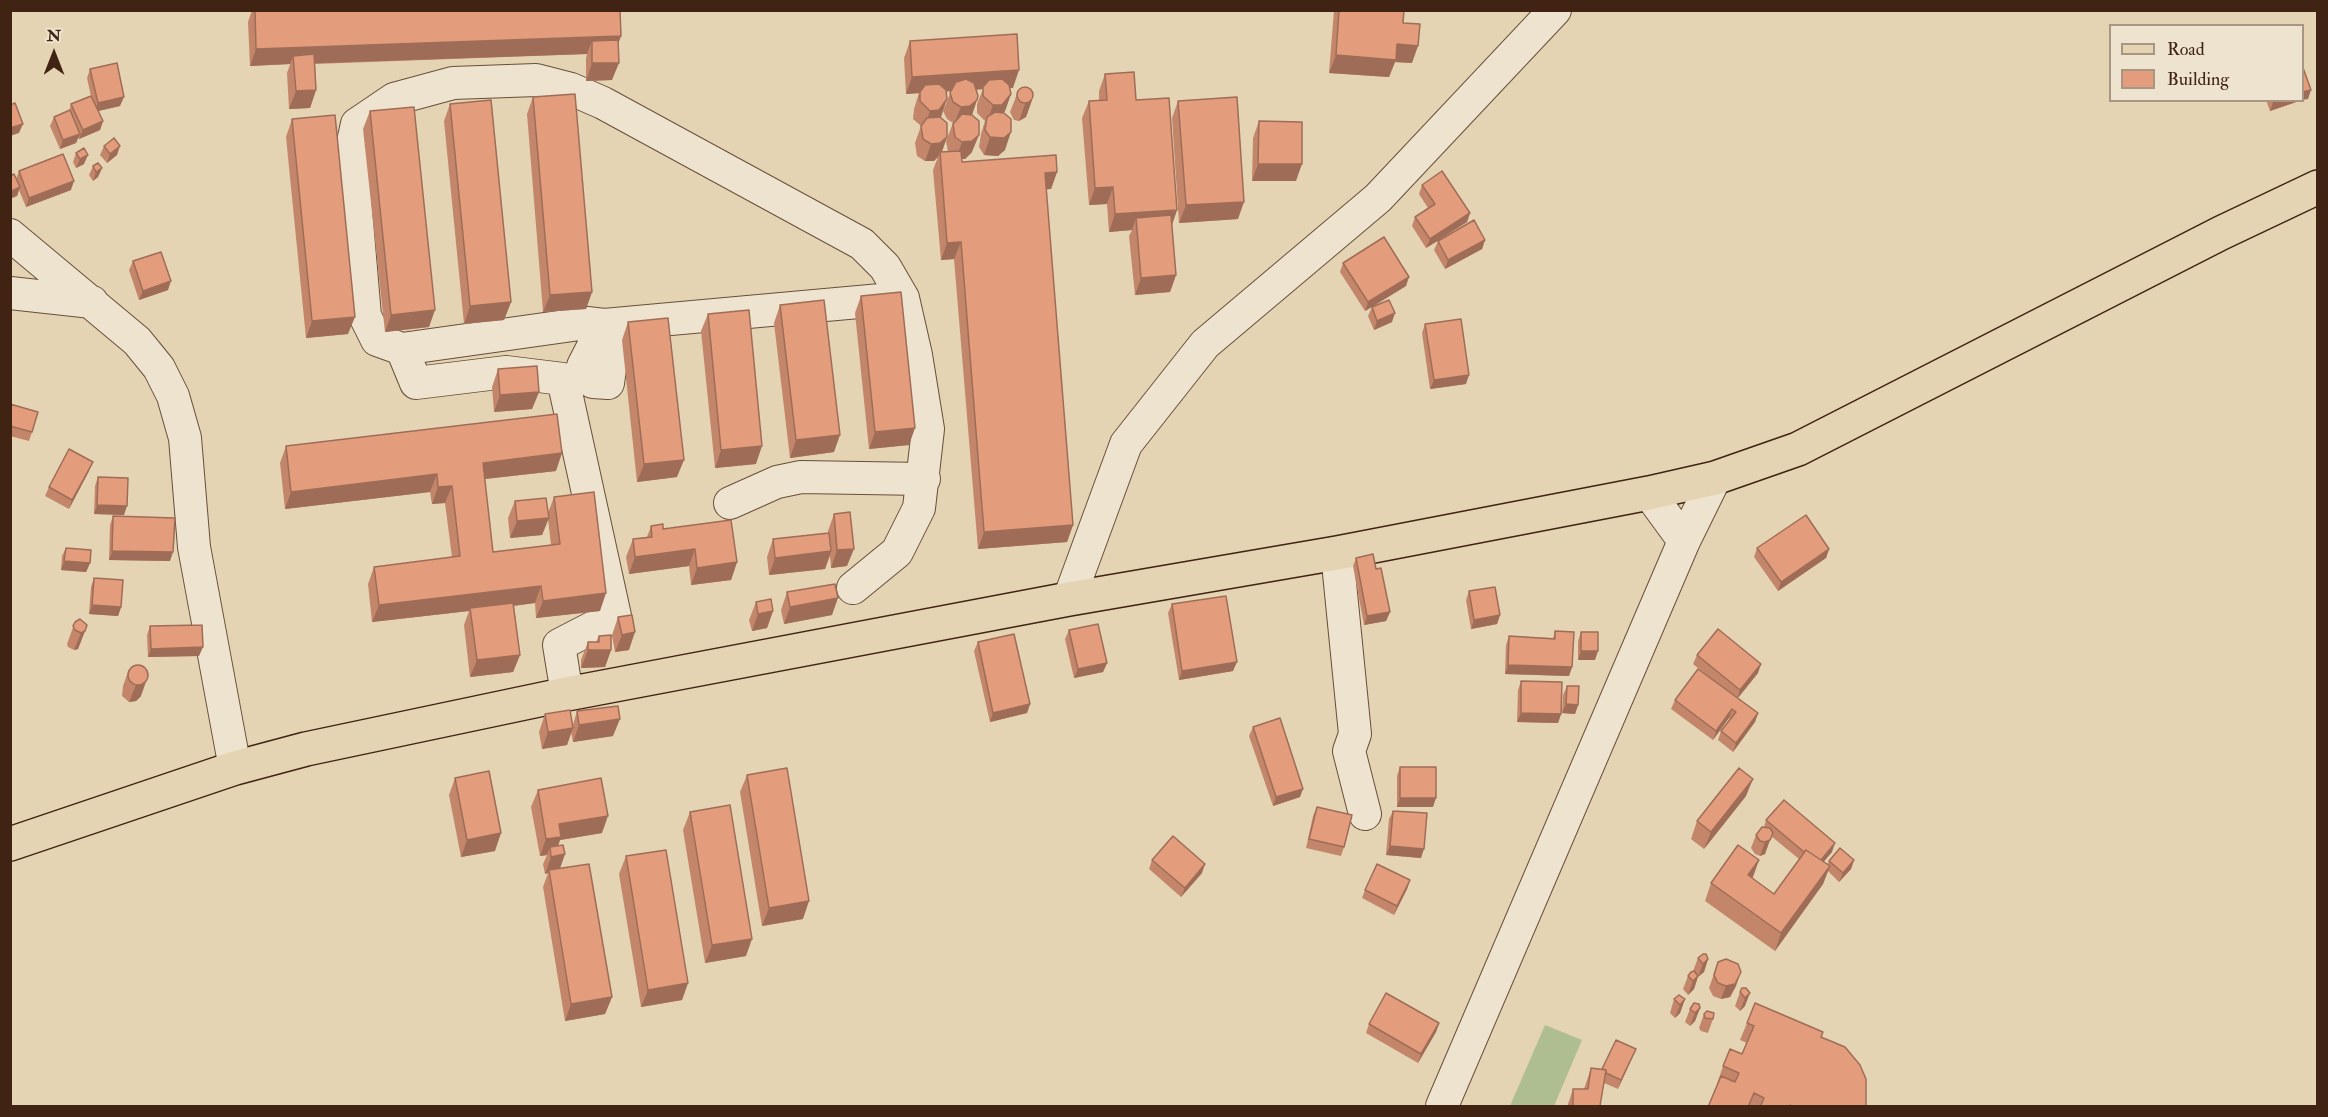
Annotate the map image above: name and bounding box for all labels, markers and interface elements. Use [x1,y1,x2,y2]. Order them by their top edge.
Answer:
north arrow [24,24,84,84]
legend [2109,24,2304,102]
text: N [47,26,61,46]
text: Road [2167,38,2205,61]
text: Building [2167,68,2229,91]

